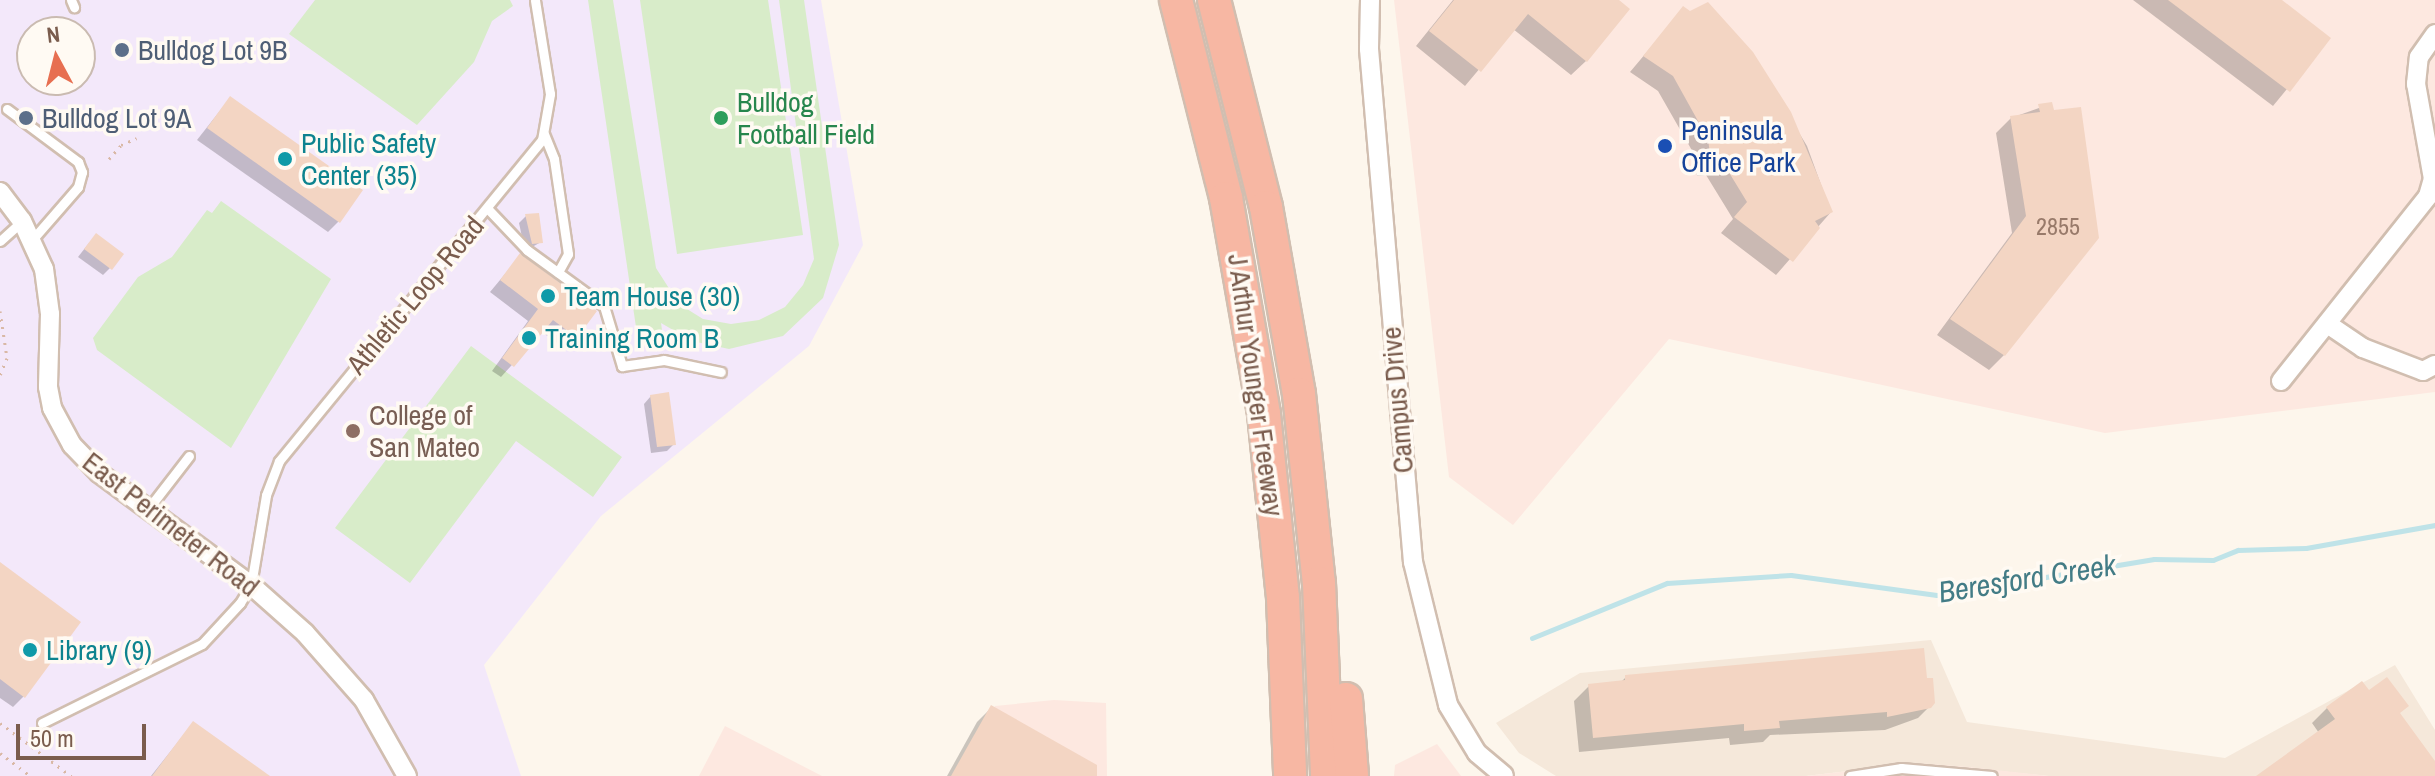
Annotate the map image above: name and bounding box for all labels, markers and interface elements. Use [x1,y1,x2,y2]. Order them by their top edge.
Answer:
north arrow [16,16,96,96]
text: N [45,18,62,50]
place label: Bulldog Lot 9B [138,33,287,67]
marker: Bulldog Lot 9B [113,41,131,59]
place label: Bulldog Football Field [737,85,875,151]
place label: Bulldog Lot 9A [42,101,191,135]
marker: Bulldog Lot 9A [17,109,35,127]
marker: Bulldog Football Field [712,109,730,127]
place label: Peninsula Office Park [1681,113,1795,179]
place label: Public Safety Center (35) [301,126,436,192]
marker: Peninsula Office Park [1656,137,1674,155]
marker: Public Safety Center (35) [276,150,294,168]
street label: Athletic Loop Road [339,209,491,381]
house number: 2855 [2036,213,2080,241]
street label: J Arthur Younger Freeway [1221,251,1291,519]
place label: Team House (30) [564,279,740,313]
marker: Team House (30) [539,287,557,305]
place label: Training Room B [545,321,719,355]
street label: Campus Drive [1374,325,1420,475]
marker: Training Room B [520,329,538,347]
place label: College of San Mateo [369,398,480,464]
marker: College of San Mateo [344,422,362,440]
street label: East Perimeter Road [76,445,266,603]
water label: Beresford Creek [1936,546,2118,610]
place label: Library (9) [46,633,152,667]
marker: Library (9) [21,641,39,659]
scale bar [20,708,150,758]
text: 50 m [30,722,74,754]

